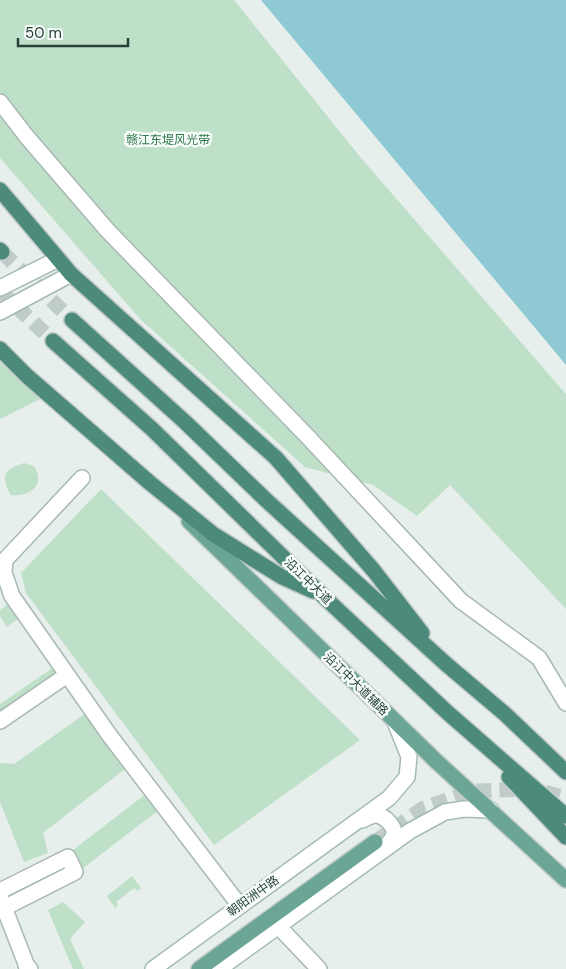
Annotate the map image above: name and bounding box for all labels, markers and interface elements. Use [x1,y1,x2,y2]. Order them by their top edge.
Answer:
scale bar [18,15,128,47]
text: 50 m [25,23,62,43]
park label: 赣江东堤风光带 [126,132,210,148]
street label: 沿江中大道 [281,554,335,608]
street label: 沿江中大道辅路 [320,649,392,719]
street label: 朝阳洲中路 [224,872,282,920]

